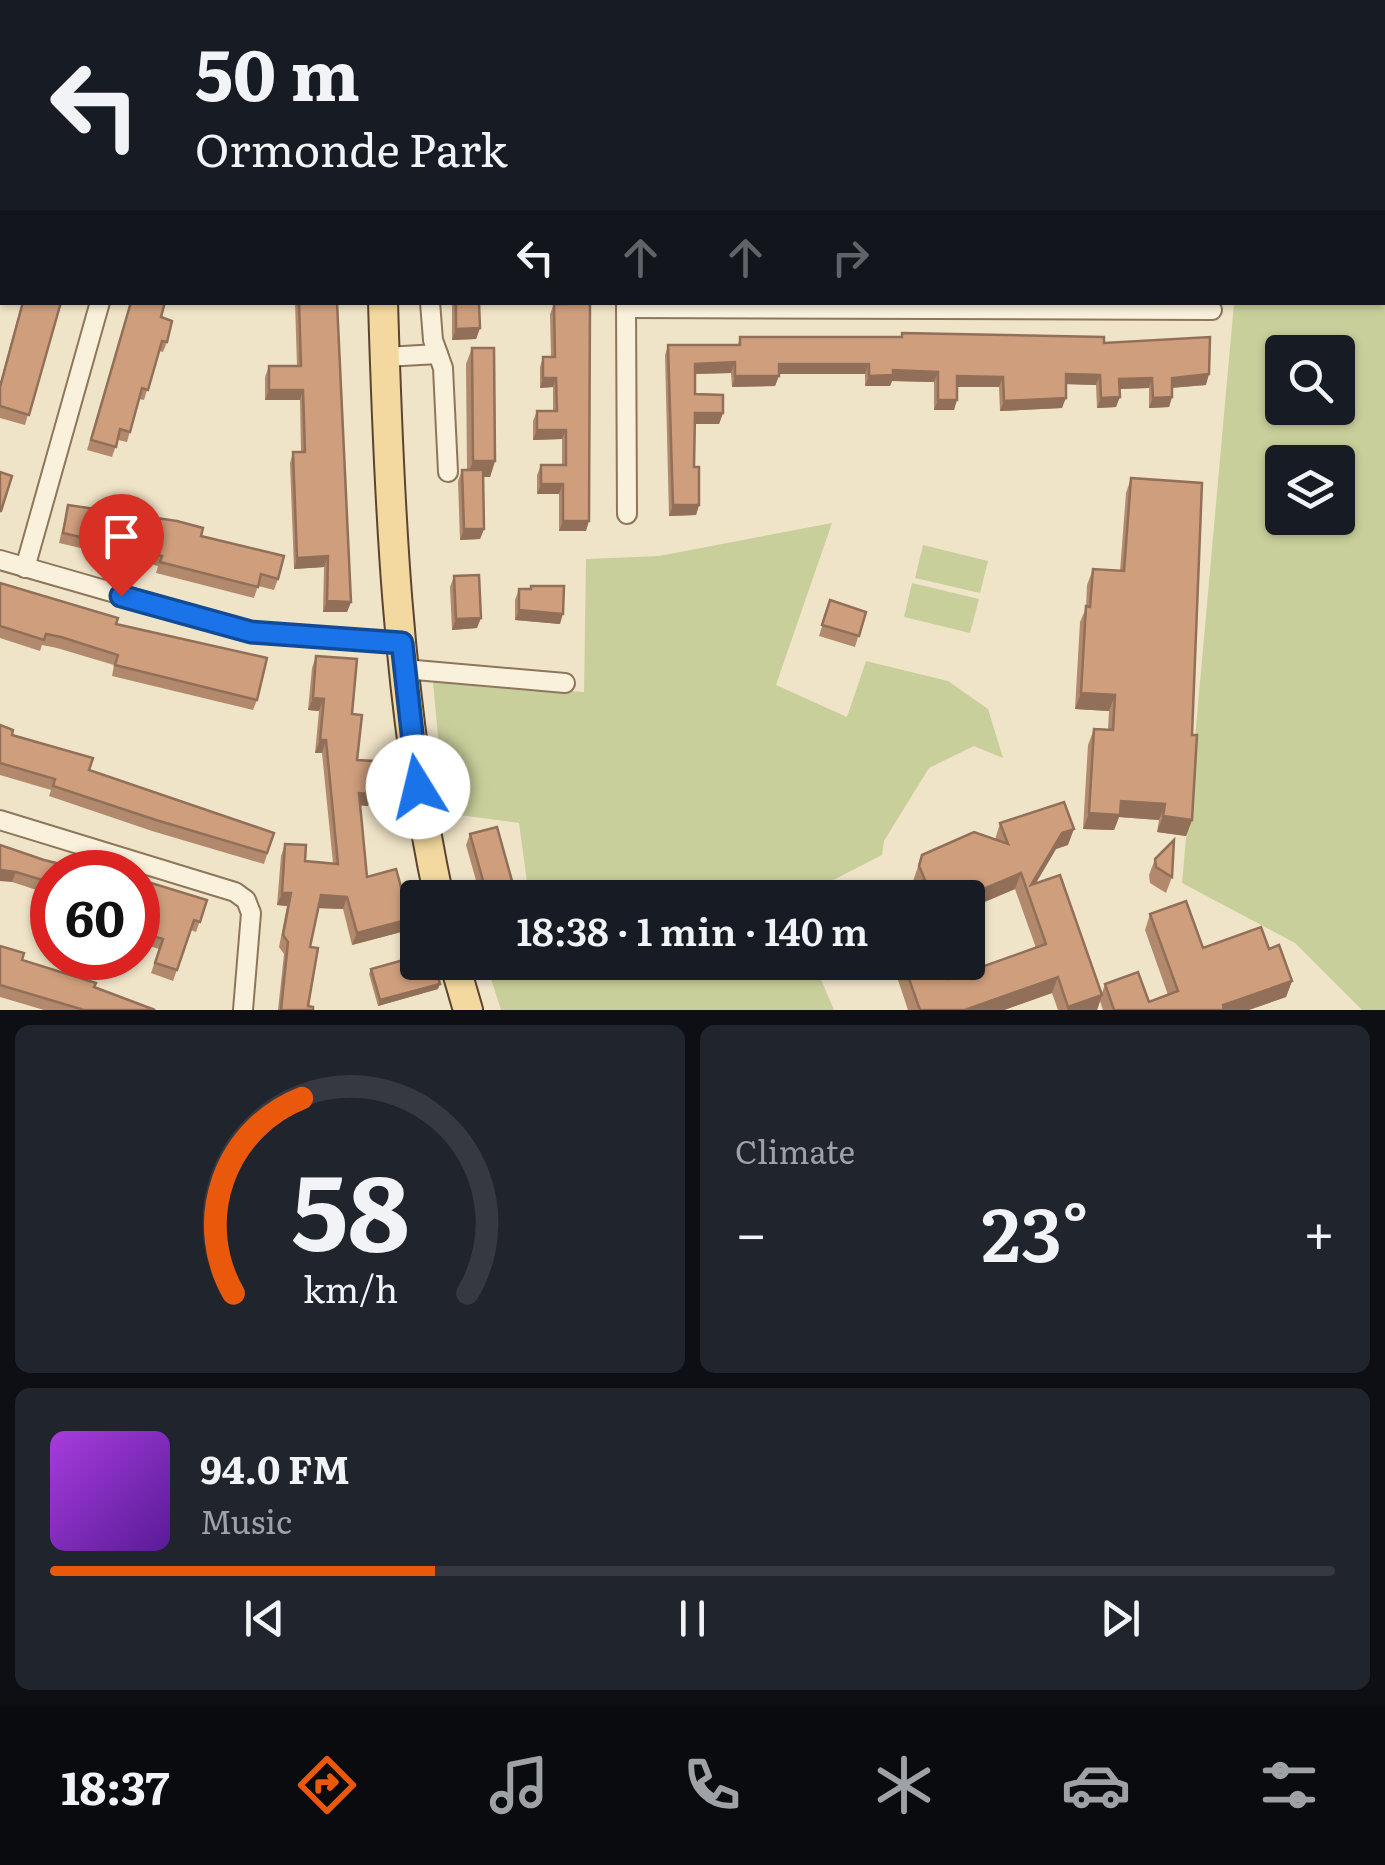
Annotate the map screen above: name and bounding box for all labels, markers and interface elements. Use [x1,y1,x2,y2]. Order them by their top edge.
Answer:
text: 50 m [195,19,360,123]
icon: left [30,40,160,170]
text: Ormonde Park [195,114,507,181]
icon: left [508,230,563,285]
icon: ahead [613,230,668,285]
icon: ahead [718,230,773,285]
icon: right [823,230,878,285]
map controls [1265,335,1355,535]
button: search [1265,335,1355,425]
button: layers [1265,445,1355,535]
pin [79,494,164,597]
icon: arrive [94,509,149,564]
position arrow [366,735,470,839]
speed limit sign: 60 [30,850,160,980]
text: 18:38 · 1 min · 140 m [517,901,869,958]
text: Climate [735,1126,855,1174]
text: 58 [291,1129,409,1283]
text: 23° [981,1174,1089,1285]
text: − [735,1189,767,1271]
text: + [1303,1189,1335,1271]
text: km/h [302,1261,398,1314]
text: 94.0 FM [200,1439,350,1496]
text: Music [200,1496,292,1544]
icon: previous [237,1591,292,1646]
icon: pause [665,1591,720,1646]
icon: next [1093,1591,1148,1646]
icon: directions [292,1750,362,1820]
icon: music [484,1750,554,1820]
icon: phone [677,1750,747,1820]
icon: climate [869,1750,939,1820]
icon: car [1061,1750,1131,1820]
icon: filters [1254,1750,1324,1820]
text: 18:37 [61,1752,169,1819]

